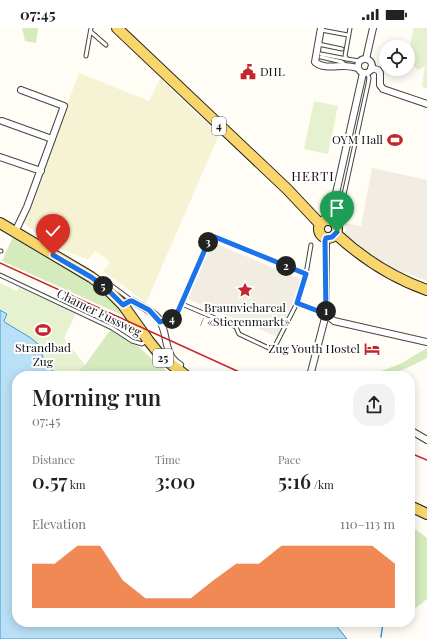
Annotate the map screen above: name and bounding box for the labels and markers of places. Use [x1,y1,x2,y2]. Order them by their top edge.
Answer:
public building icon: DHL [239,63,257,81]
place label: DHL [260,63,285,79]
place label: OYM Hall [332,131,384,147]
sports icon: OYM Hall [386,131,404,149]
pin [320,191,354,232]
pin [36,214,70,255]
pin: 3 [198,232,218,252]
pin: 2 [276,256,296,276]
pin: 5 [93,276,113,296]
place icon: Braunviehareal / «Stierenmarkt» [236,281,254,299]
place label: Braunviehareal / «Stierenmarkt» [200,299,290,329]
pin: 1 [316,301,336,321]
pin: 4 [162,309,182,329]
sports icon: Strandbad Zug [34,321,52,339]
place label: Strandbad Zug [15,339,71,369]
place label: Zug Youth Hostel [268,340,361,356]
hotel icon: Zug Youth Hostel [363,340,381,358]

